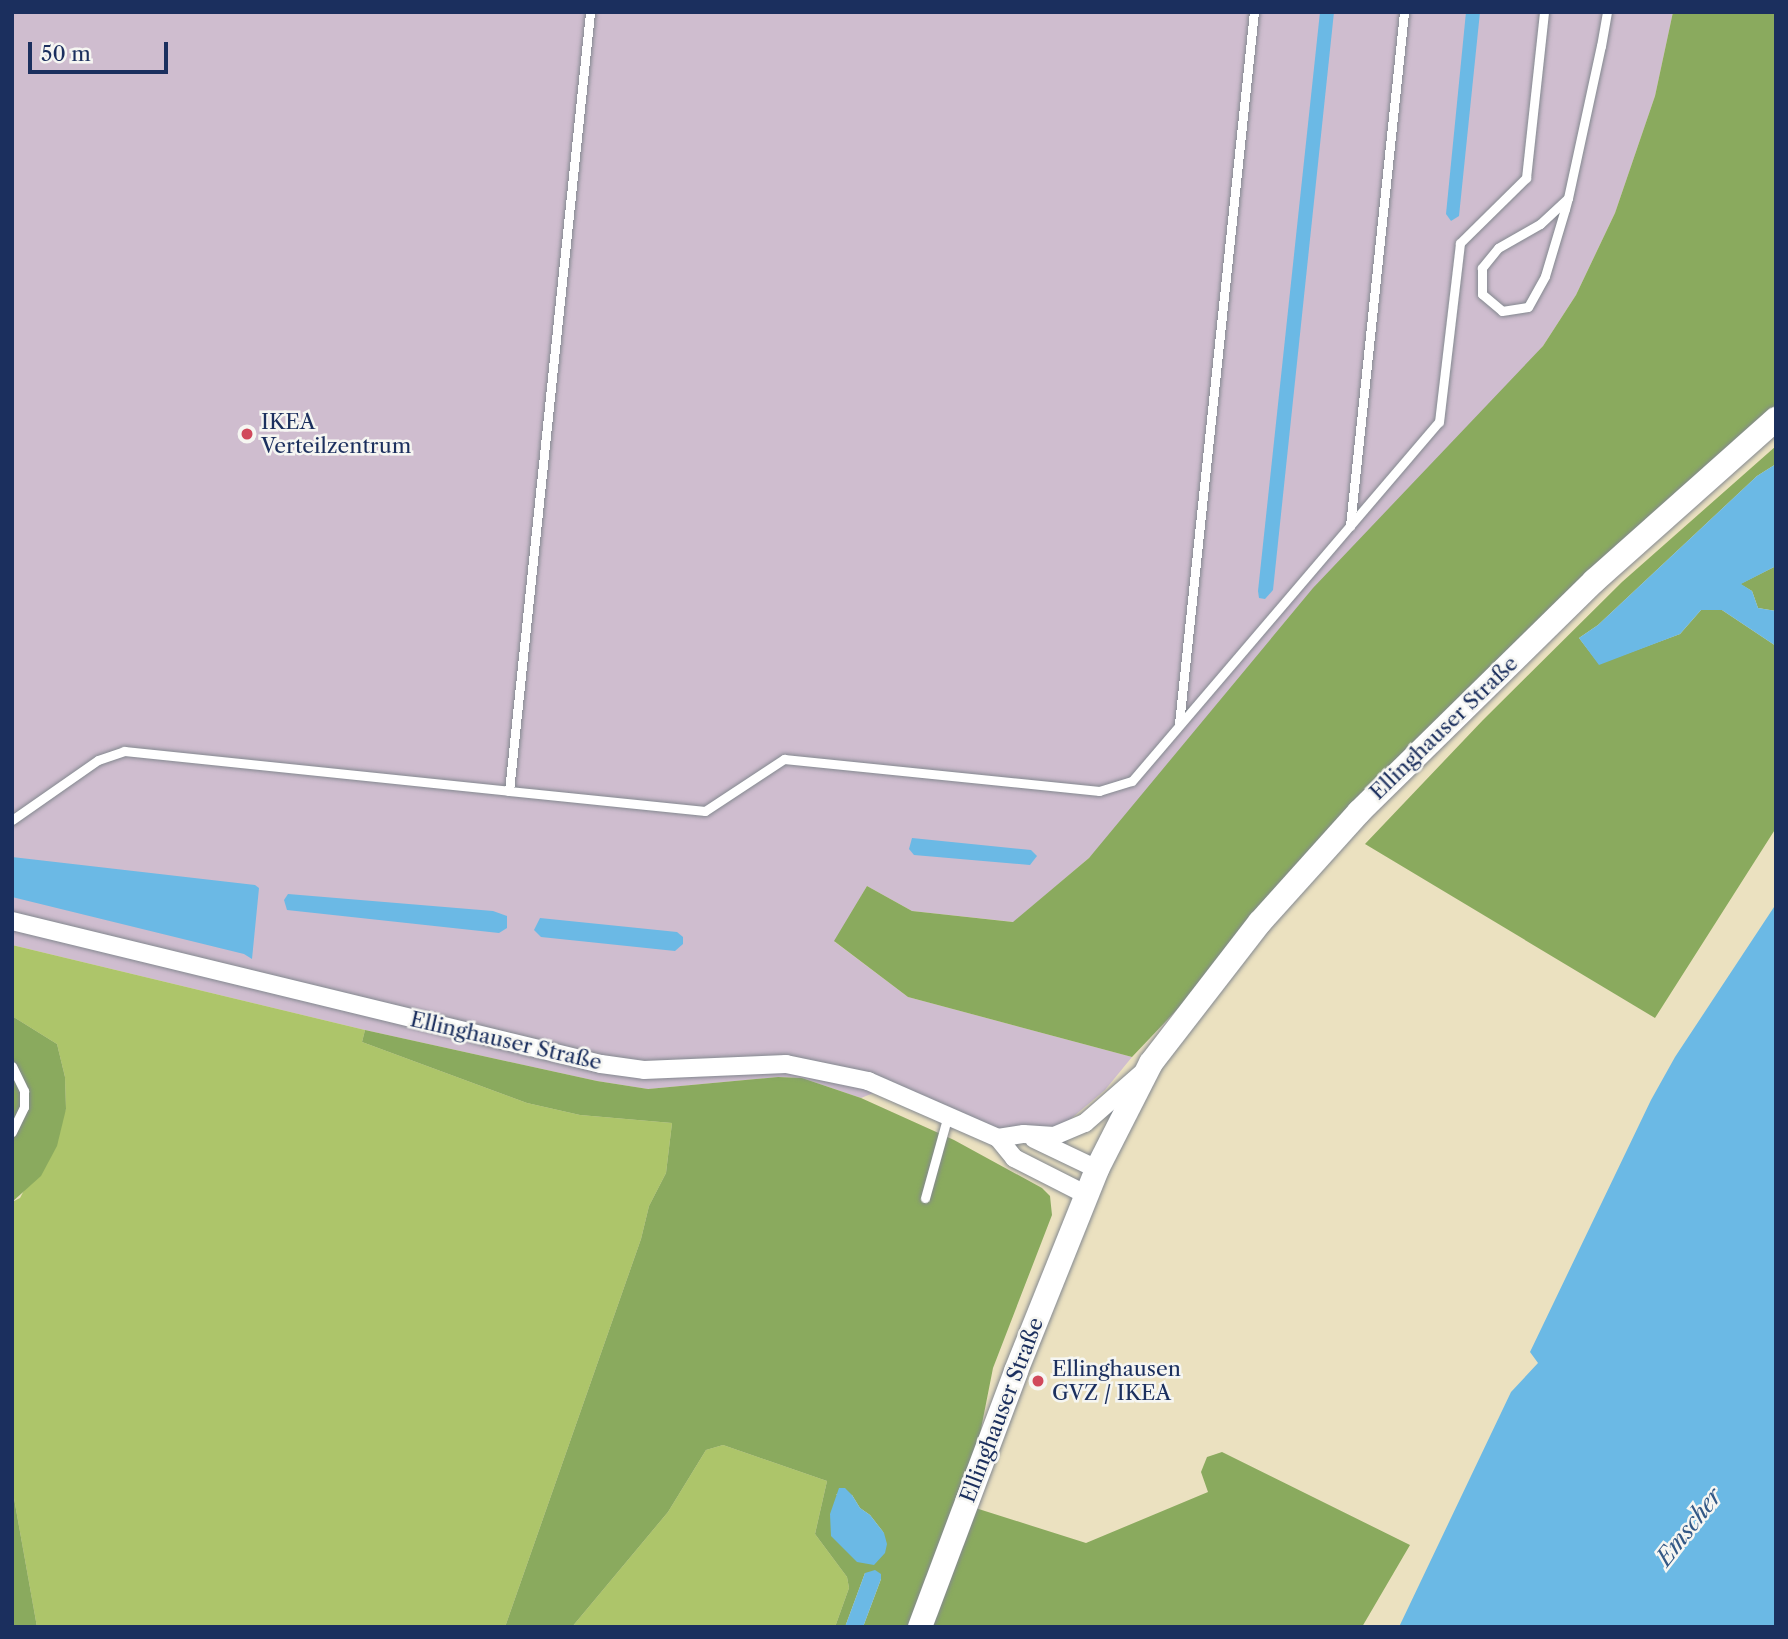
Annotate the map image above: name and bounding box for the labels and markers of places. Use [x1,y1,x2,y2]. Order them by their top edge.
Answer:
place label: IKEA Verteilzentrum [261,409,411,459]
marker: IKEA Verteilzentrum [239,426,255,442]
place label: Ellinghausen GVZ / IKEA [1052,1356,1181,1406]
marker: Ellinghausen GVZ / IKEA [1030,1373,1046,1389]

